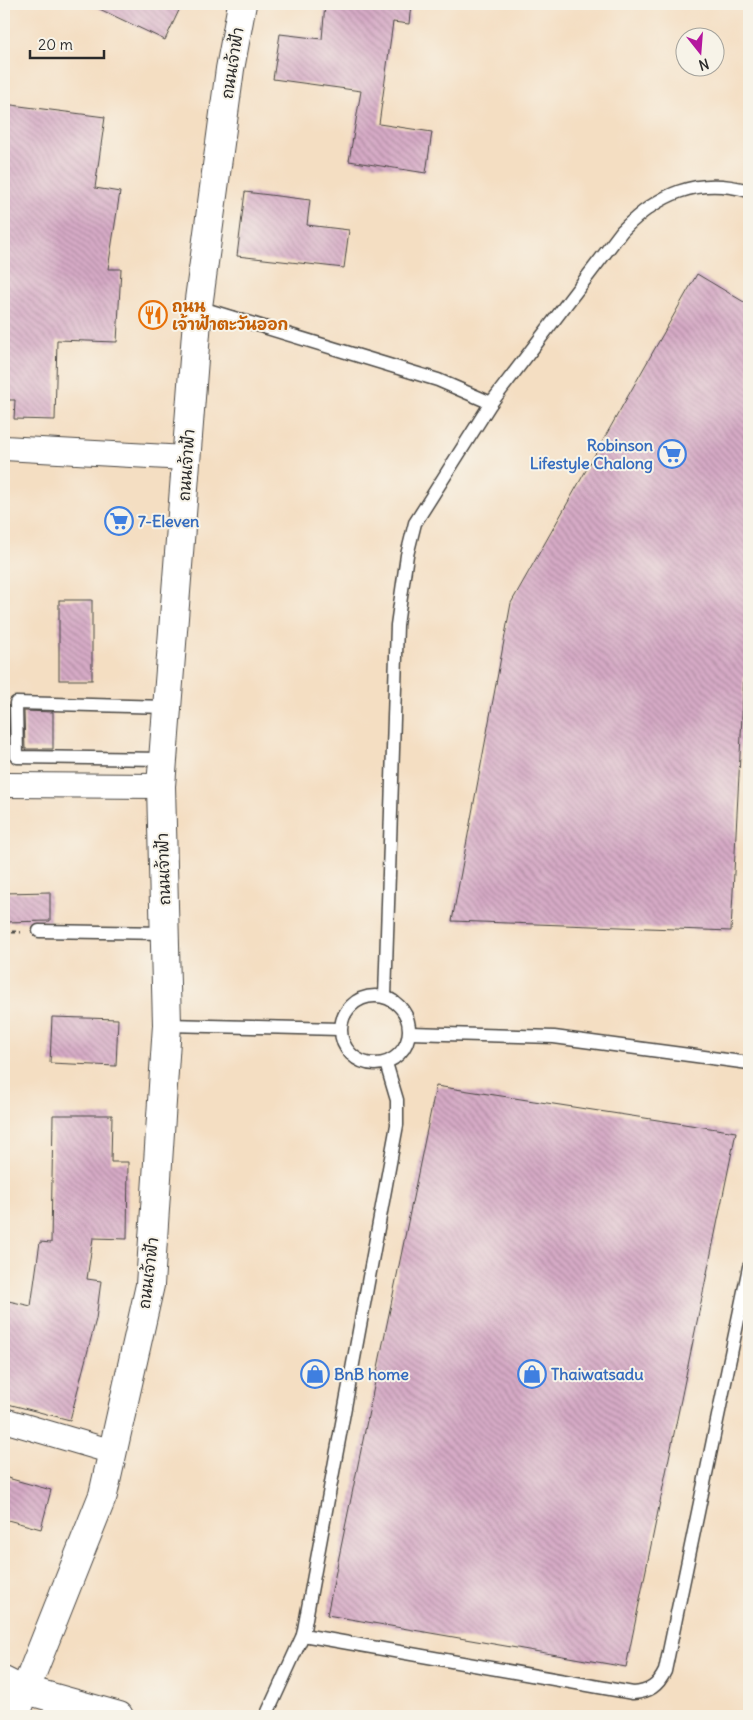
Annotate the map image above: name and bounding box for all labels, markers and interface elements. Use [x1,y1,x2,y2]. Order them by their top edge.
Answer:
street label: ถนนเจ้าฟ้า [216,26,248,100]
scale bar [30,28,104,60]
north arrow [676,28,726,78]
text: 20 m [38,35,73,54]
text: N [697,54,711,74]
place label: ถนน เจ้าฟ้าตะวันออก [172,296,288,334]
restaurant icon: ถนน เจ้าฟ้าตะวันออก [138,300,168,330]
street label: ถนนเจ้าฟ้า [174,428,198,502]
place label: Robinson Lifestyle Chalong [530,435,653,474]
supermarket icon: Robinson Lifestyle Chalong [657,439,687,469]
supermarket icon: 7-Eleven [104,506,134,536]
place label: 7-Eleven [138,511,199,531]
street label: ถนนเจ้าฟ้า [152,833,174,905]
street label: ถนนเจ้าฟ้า [134,1236,162,1310]
shop icon: BnB home [300,1359,330,1389]
shop icon: Thaiwatsadu [517,1359,547,1389]
place label: BnB home [334,1364,409,1384]
place label: Thaiwatsadu [551,1364,644,1384]

